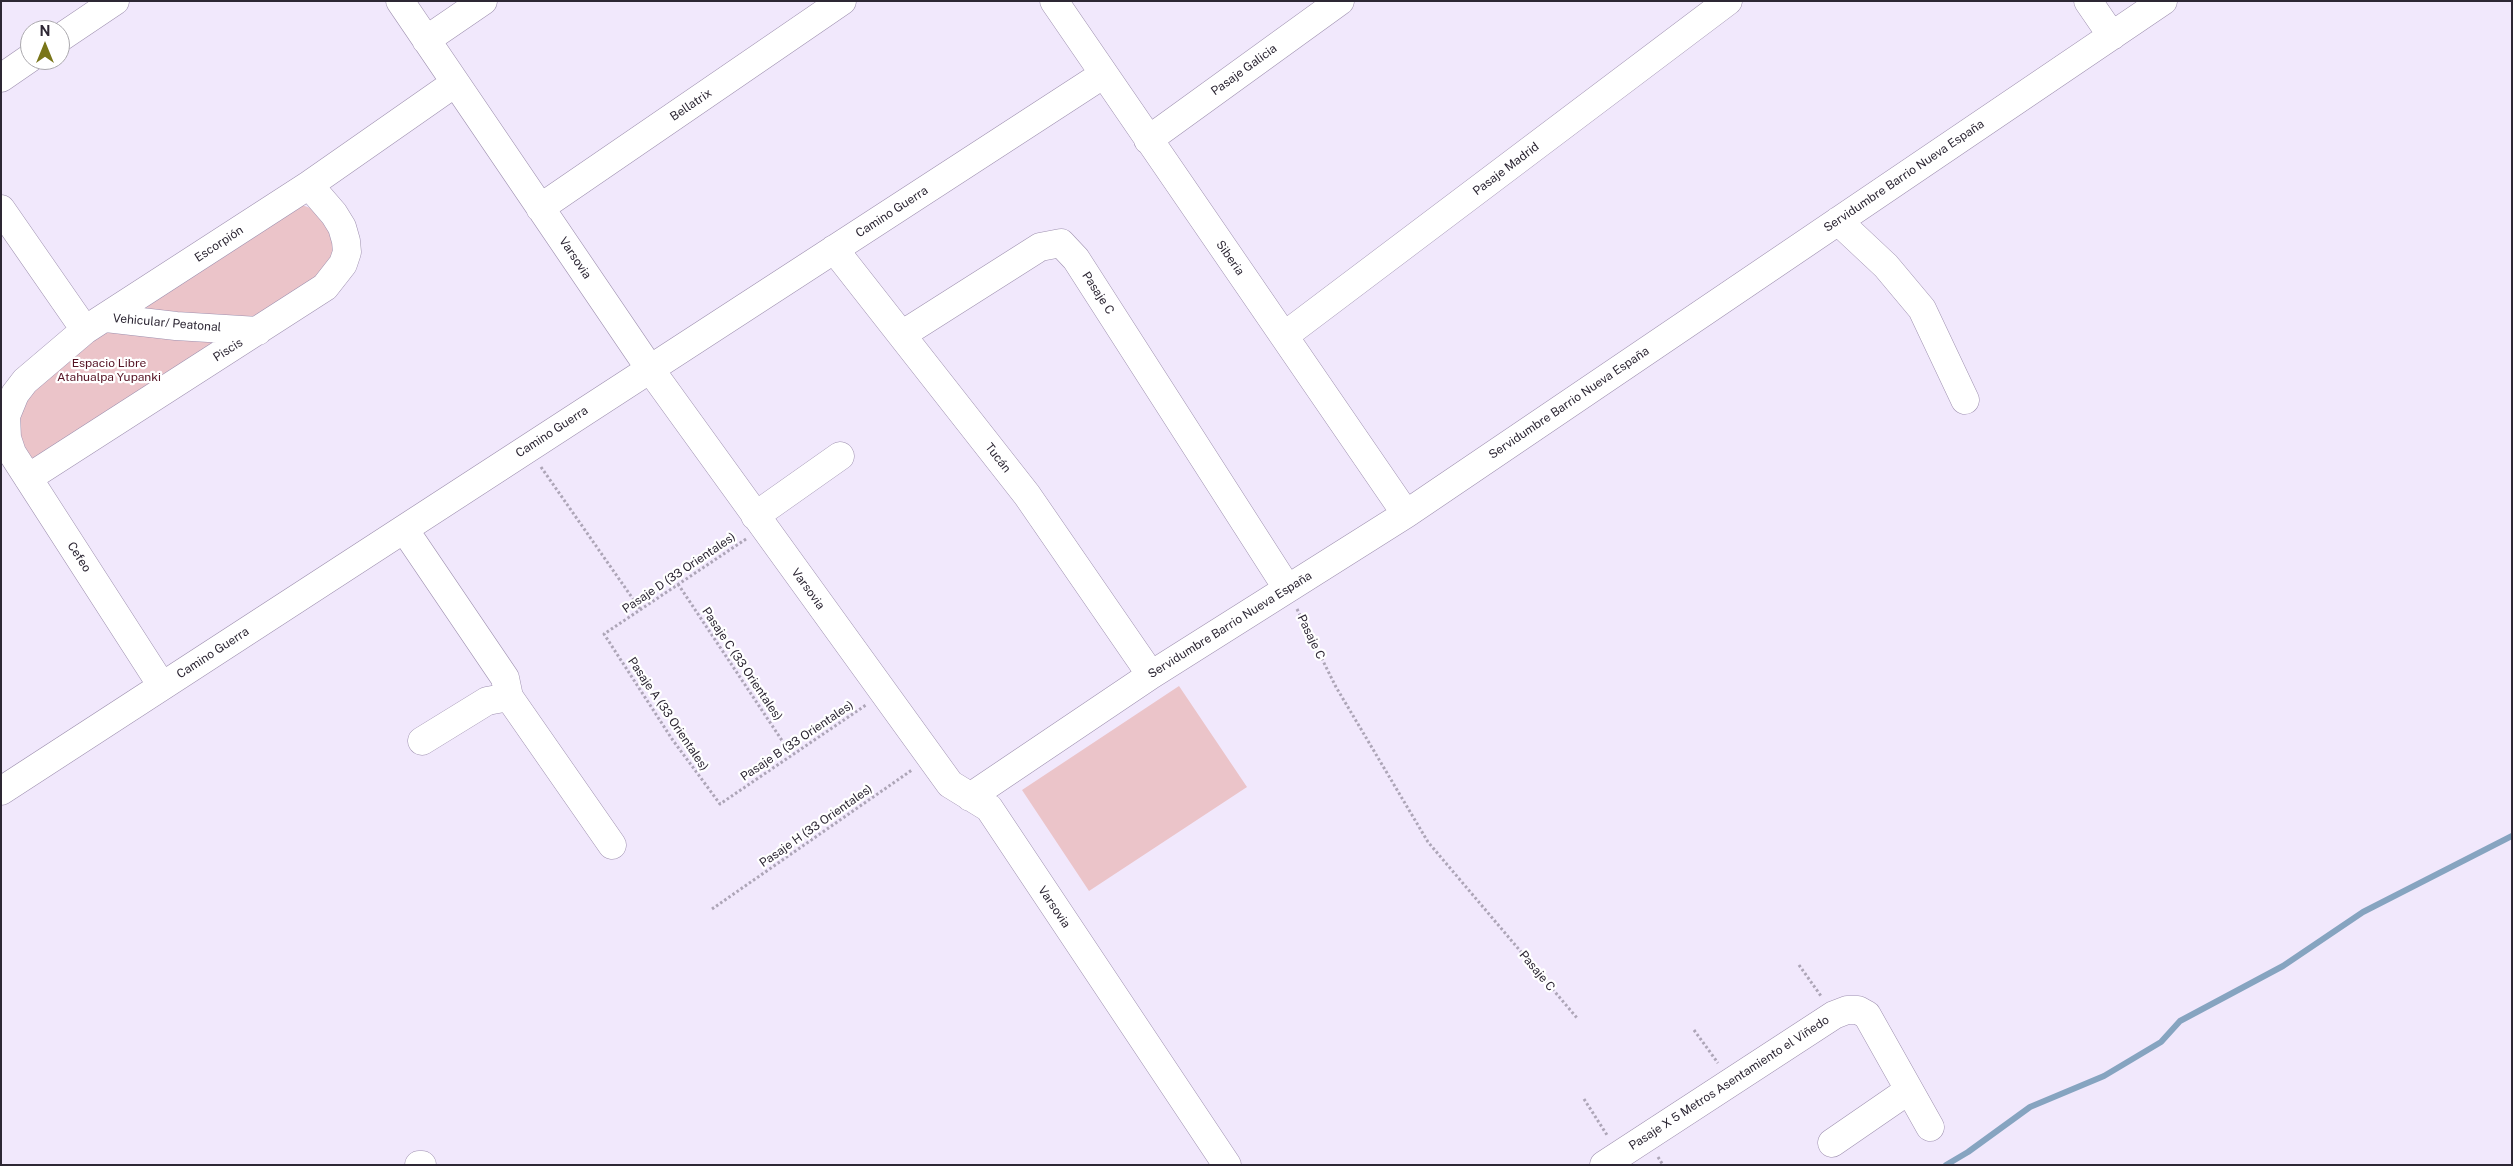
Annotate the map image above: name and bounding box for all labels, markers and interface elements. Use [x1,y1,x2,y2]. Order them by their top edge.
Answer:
north arrow [20,20,70,70]
text: N [40,23,50,39]
street label: Pasaje Galicia [1208,41,1280,99]
street label: Bellatrix [667,86,715,124]
street label: Servidumbre Barrio Nueva España [1821,117,1987,235]
street label: Pasaje Madrid [1470,139,1542,199]
street label: Camino Guerra [853,183,931,241]
street label: Escorpión [192,223,246,265]
street label: Varsovia [556,234,594,282]
street label: Siberia [1213,238,1247,278]
street label: Pasaje C [1079,269,1117,317]
street label: Vehicular/ Peatonal [112,311,222,335]
street label: Piscis [211,335,245,365]
street label: Servidumbre Barrio Nueva España [1486,344,1652,462]
park label: Espacio Libre Atahualpa Yupanki [57,356,161,384]
street label: Camino Guerra [513,403,591,461]
street label: Tucán [982,440,1014,476]
street label: Pasaje D (33 Orientales) [620,530,738,616]
street label: Cefeo [64,539,94,575]
street label: Varsovia [788,566,828,612]
street label: Servidumbre Barrio Nueva España [1145,568,1315,682]
street label: Pasaje C (33 Orientales) [699,605,785,723]
street label: Pasaje C [1294,612,1328,662]
street label: Camino Guerra [174,624,252,682]
street label: Pasaje A (33 Orientales) [625,655,711,773]
street label: Pasaje B (33 Orientales) [738,698,856,784]
street label: Pasaje H (33 Orientales) [757,782,875,870]
street label: Varsovia [1035,883,1073,931]
street label: Pasaje C [1516,948,1558,994]
street label: Pasaje X 5 Metros Asentamiento el Viñedo [1626,1013,1832,1153]

